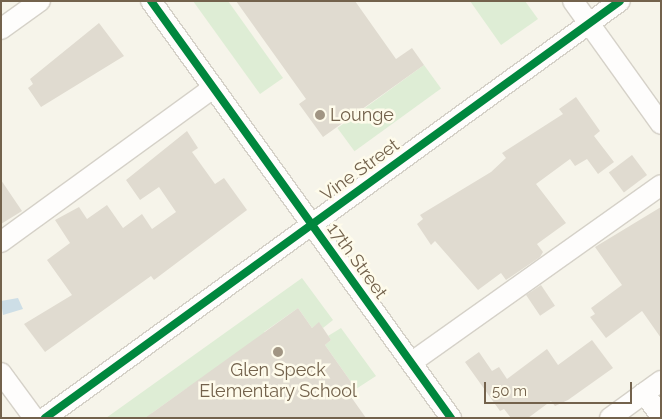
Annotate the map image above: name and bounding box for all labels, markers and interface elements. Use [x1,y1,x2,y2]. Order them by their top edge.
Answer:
place label: Lounge [330,104,394,126]
marker: Lounge [314,109,326,121]
street label: Vine Street [317,134,403,206]
street label: 17th Street [322,219,392,303]
marker: Glen Speck Elementary School [272,346,284,358]
place label: Glen Speck Elementary School [199,360,357,402]
scale bar [487,372,634,404]
text: 50 m [492,382,527,400]

